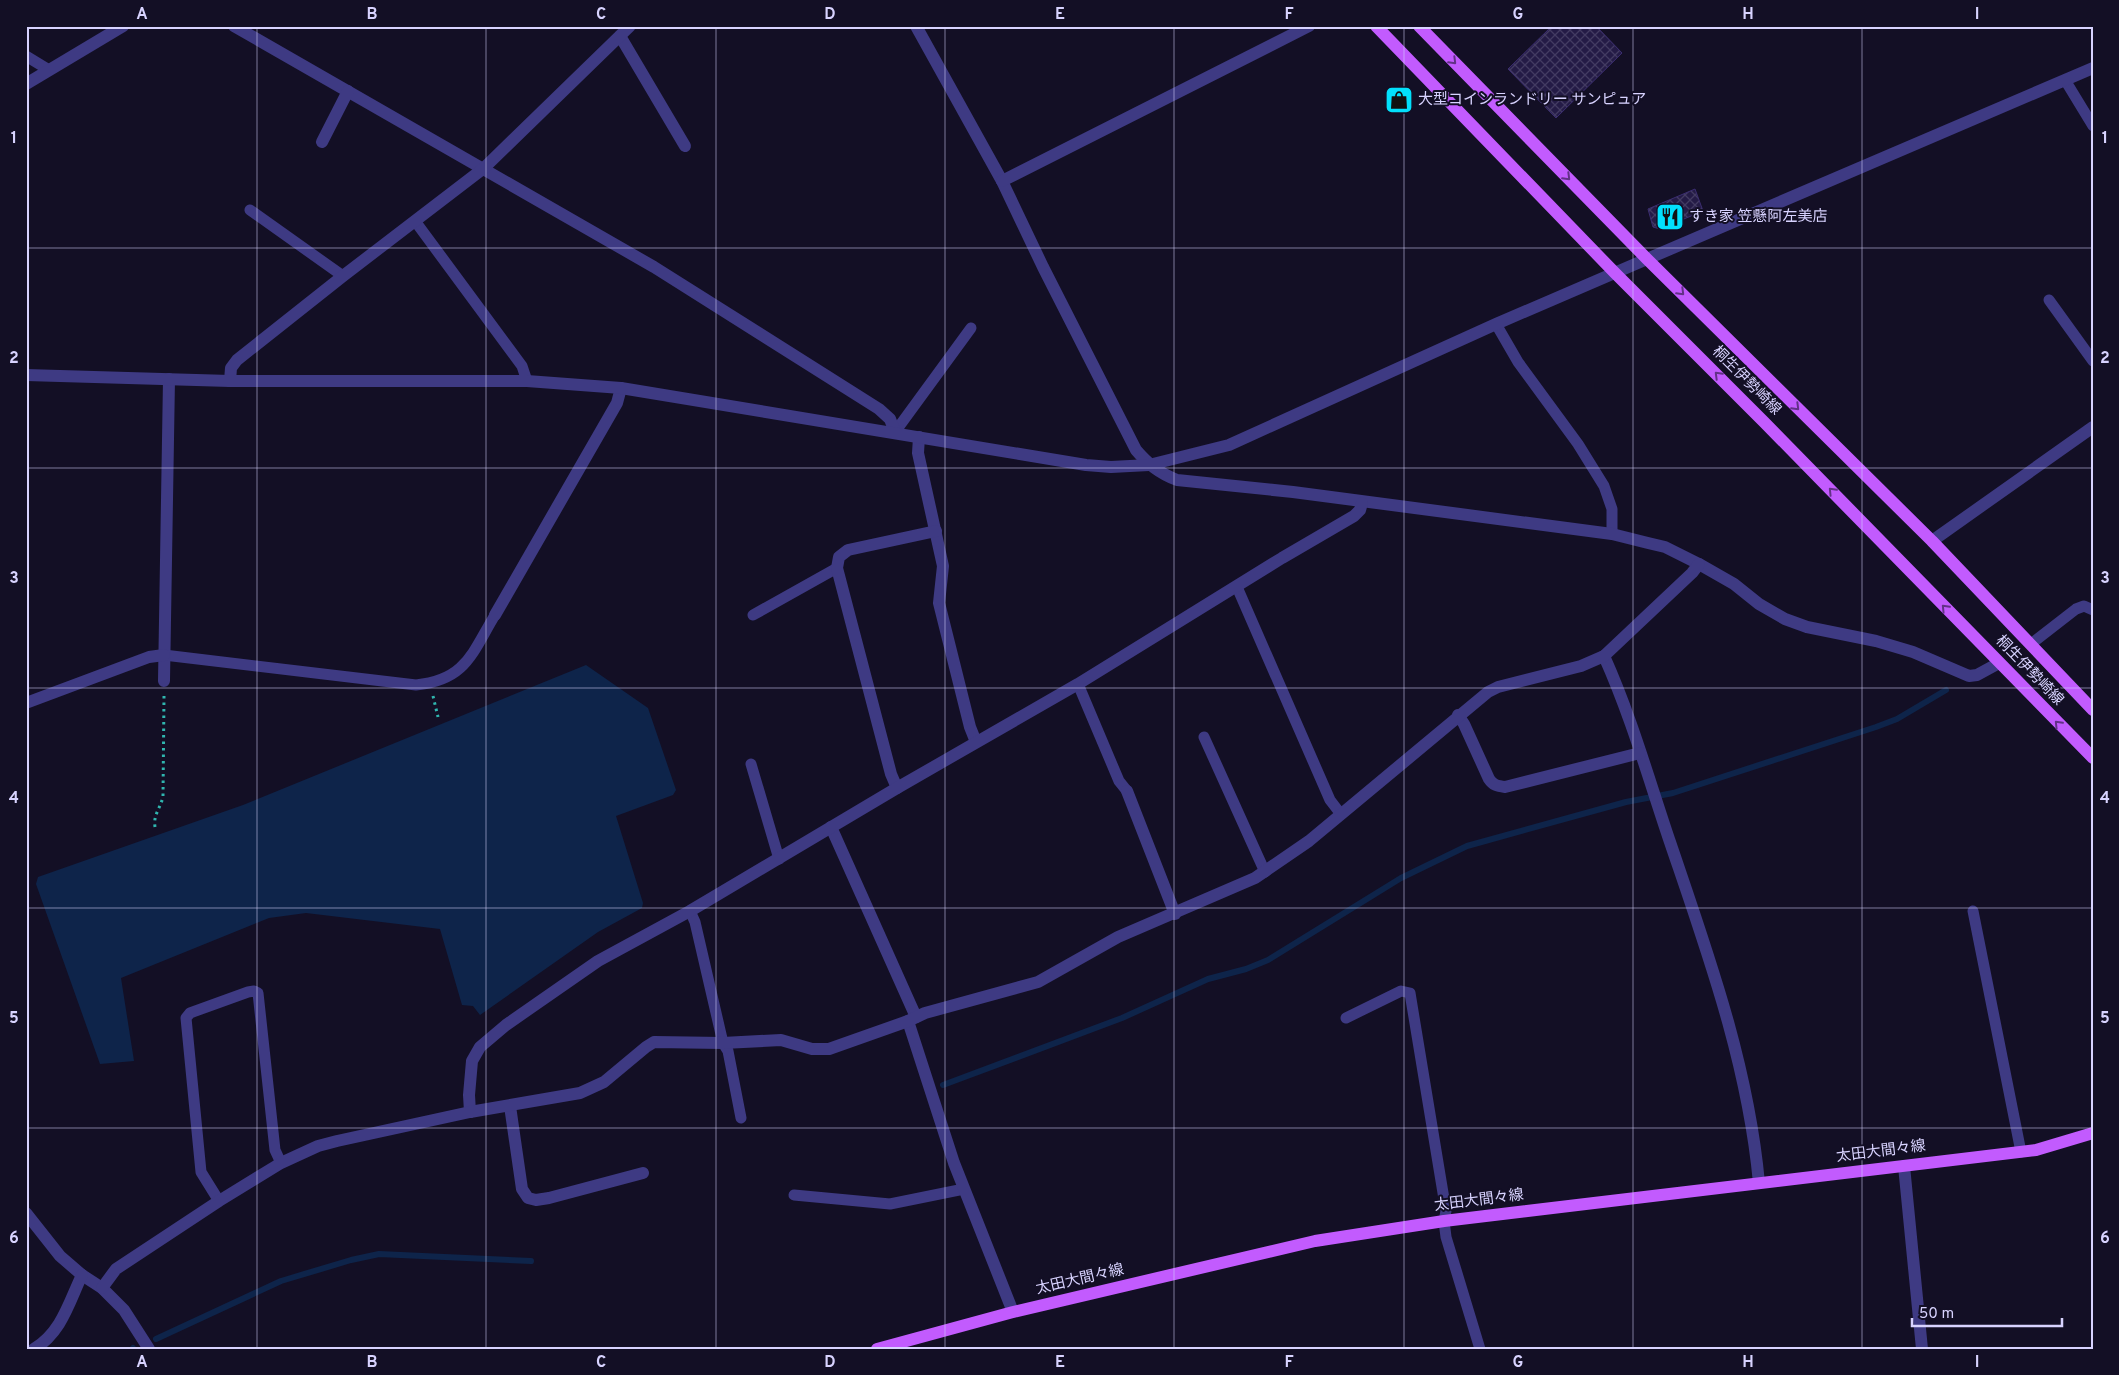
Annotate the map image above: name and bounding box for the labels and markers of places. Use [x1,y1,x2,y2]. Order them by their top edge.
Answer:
shop icon: 大型コインランドリー サンピュア [1384,85,1414,115]
place label: 大型コインランドリー サンピュア [1418,91,1646,110]
restaurant icon: すき家 笠懸阿左美店 [1655,202,1685,232]
place label: すき家 笠懸阿左美店 [1689,208,1828,227]

